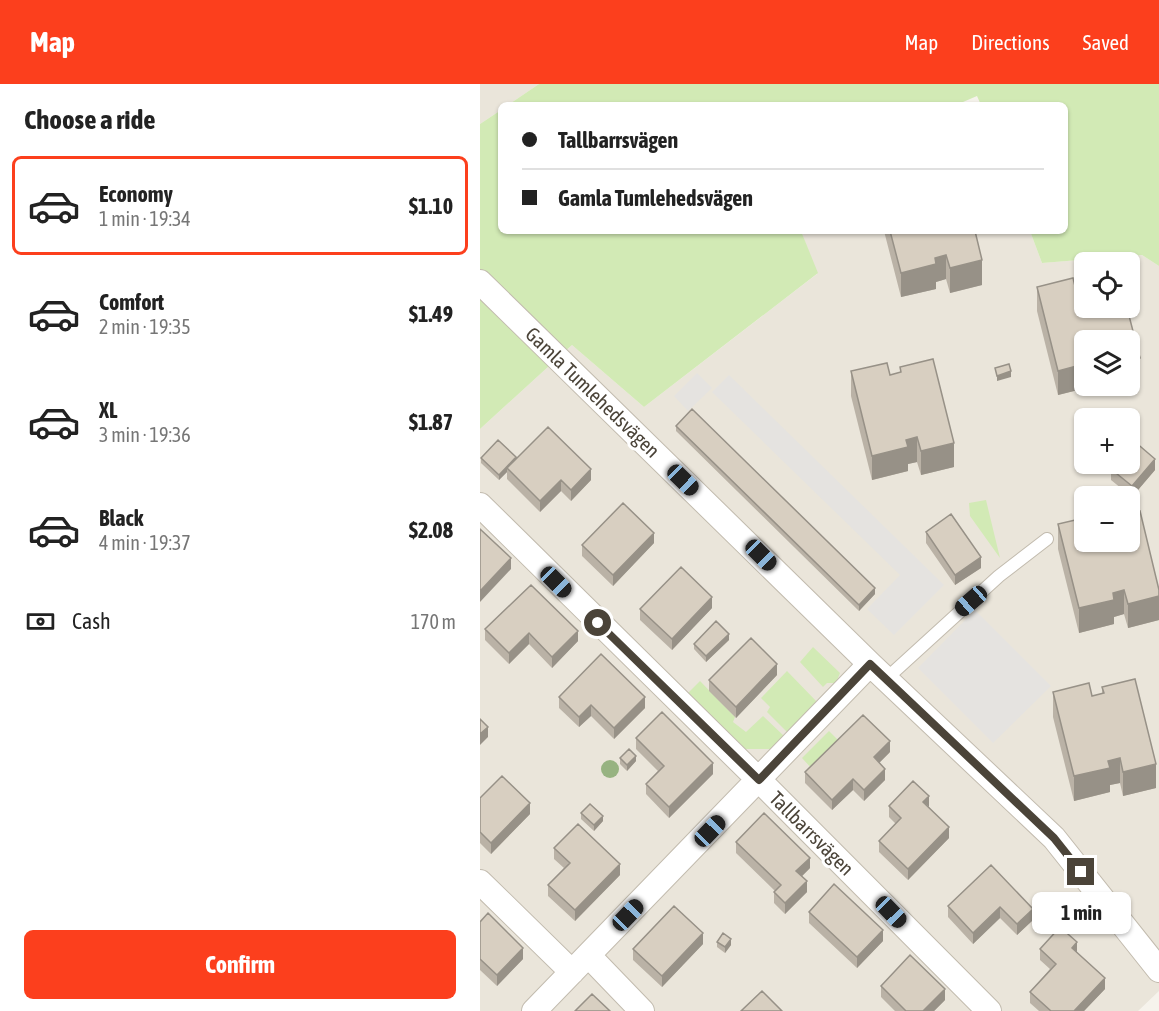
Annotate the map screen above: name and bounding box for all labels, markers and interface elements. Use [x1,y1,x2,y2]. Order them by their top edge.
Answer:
text: Map [30,26,75,58]
text: Map [904,30,938,54]
text: Directions [971,30,1050,54]
text: Saved [1083,30,1129,54]
text: Choose a ride [24,104,156,135]
text: Tallbarrsvägen [558,127,678,153]
icon: car [27,179,81,233]
text: Economy [99,181,173,207]
text: Gamla Tumlehedsvägen [558,185,753,211]
text: $1.10 [409,193,453,219]
text: 1 min · 19:34 [99,207,191,230]
map controls [1074,252,1140,552]
button: locate [1074,252,1140,318]
icon: car [27,287,81,341]
text: Comfort [99,289,164,315]
text: $1.49 [409,301,453,327]
text: 2 min · 19:35 [99,315,191,338]
street label: Gamla Tumlehedsvägen [521,322,665,462]
button: layers [1074,330,1140,396]
icon: car [27,395,81,449]
text: XL [99,397,117,423]
button: + [1074,408,1140,474]
text: $1.87 [409,409,453,435]
text: 3 min · 19:36 [99,423,191,446]
car [664,461,702,499]
button: − [1074,486,1140,552]
icon: car [27,503,81,557]
text: Black [99,505,143,531]
text: $2.08 [409,517,453,543]
text: 4 min · 19:37 [99,531,191,554]
car [742,536,780,574]
car [537,563,575,601]
car [952,582,990,620]
icon: cash [24,605,57,638]
text: Cash [72,608,111,634]
route start [584,609,611,636]
text: 170 m [411,610,456,633]
street label: Tallbarrsvägen [765,786,859,880]
car [691,812,729,850]
route end [1067,858,1094,885]
car [872,893,910,931]
callout: 1 min [1032,893,1130,935]
car [609,896,647,934]
text: 1 min [1061,901,1102,924]
button: Confirm [24,930,456,999]

